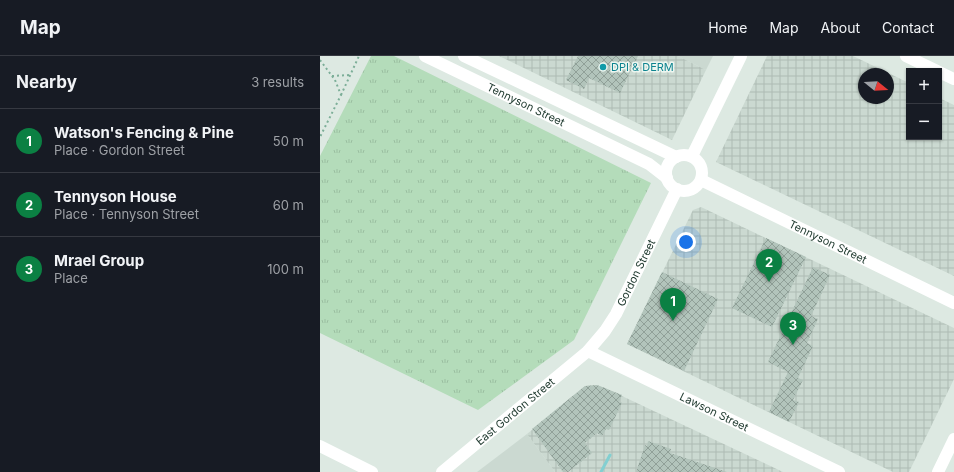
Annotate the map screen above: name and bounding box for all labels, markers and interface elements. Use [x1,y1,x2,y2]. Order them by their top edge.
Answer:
text: Map [20,16,61,39]
text: Home [708,19,747,36]
text: Map [769,19,799,36]
text: About [821,19,860,36]
text: Contact [882,19,934,36]
place label: DPI & DERM [611,60,674,74]
marker: DPI & DERM [598,62,608,72]
north arrow [858,68,894,104]
map controls [906,68,942,140]
button: + [906,68,942,104]
text: Nearby [16,72,77,92]
text: 3 results [251,74,304,90]
street label: Tennyson Street [485,80,567,130]
button: − [906,104,942,140]
text: Watson's Fencing & Pine [54,123,234,142]
text: 1 [26,133,32,149]
text: 50 m [273,133,304,149]
text: Place · Gordon Street [54,142,185,158]
text: Tennyson House [54,187,177,206]
text: 2 [25,197,33,213]
text: 60 m [273,197,304,213]
text: Place · Tennyson Street [54,206,199,222]
street label: Tennyson Street [787,217,869,267]
your location [676,232,696,252]
street label: Gordon Street [614,237,659,309]
pin: 2 [756,249,782,282]
text: Mrael Group [54,251,144,270]
text: 3 [25,261,33,277]
text: 100 m [267,261,304,277]
text: Place [54,270,88,286]
pin: 1 [660,288,686,321]
pin: 3 [780,312,806,345]
street label: East Gordon Street [473,374,558,448]
street label: Lawson Street [677,389,751,434]

